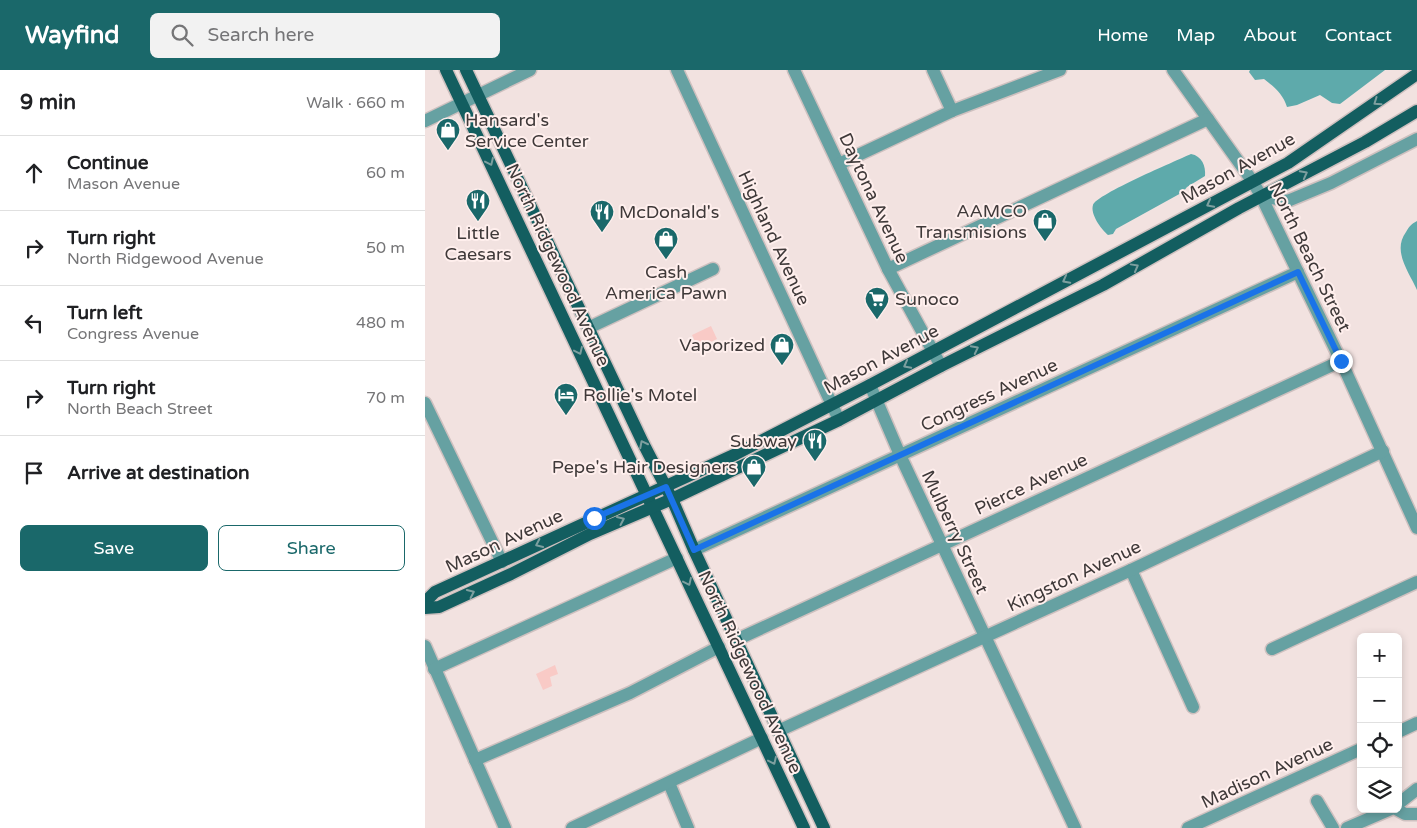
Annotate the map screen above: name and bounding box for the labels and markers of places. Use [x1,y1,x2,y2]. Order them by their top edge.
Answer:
place label: Hansard's Service Center [465,109,589,152]
shop icon: Hansard's Service Center [435,117,461,151]
restaurant icon: Little Caesars [465,188,491,222]
restaurant icon: McDonald's [589,199,615,233]
place label: AAMCO Transmisions [916,200,1027,243]
place label: McDonald's [619,201,719,223]
shop icon: AAMCO Transmisions [1032,208,1058,242]
place label: Little Caesars [444,222,512,265]
shop icon: Cash America Pawn [653,226,679,260]
place label: Cash America Pawn [605,261,727,304]
supermarket icon: Sunoco [864,286,890,320]
place label: Sunoco [895,288,959,310]
shop icon: Vaporized [769,332,795,366]
place label: Vaporized [679,334,765,356]
hotel icon: Rollie's Motel [553,382,579,416]
place label: Rollie's Motel [583,384,697,406]
restaurant icon: Subway [802,428,828,462]
place label: Subway [730,430,797,452]
shop icon: Pepe's Hair Designers [741,454,767,488]
place label: Pepe's Hair Designers [552,456,737,478]

